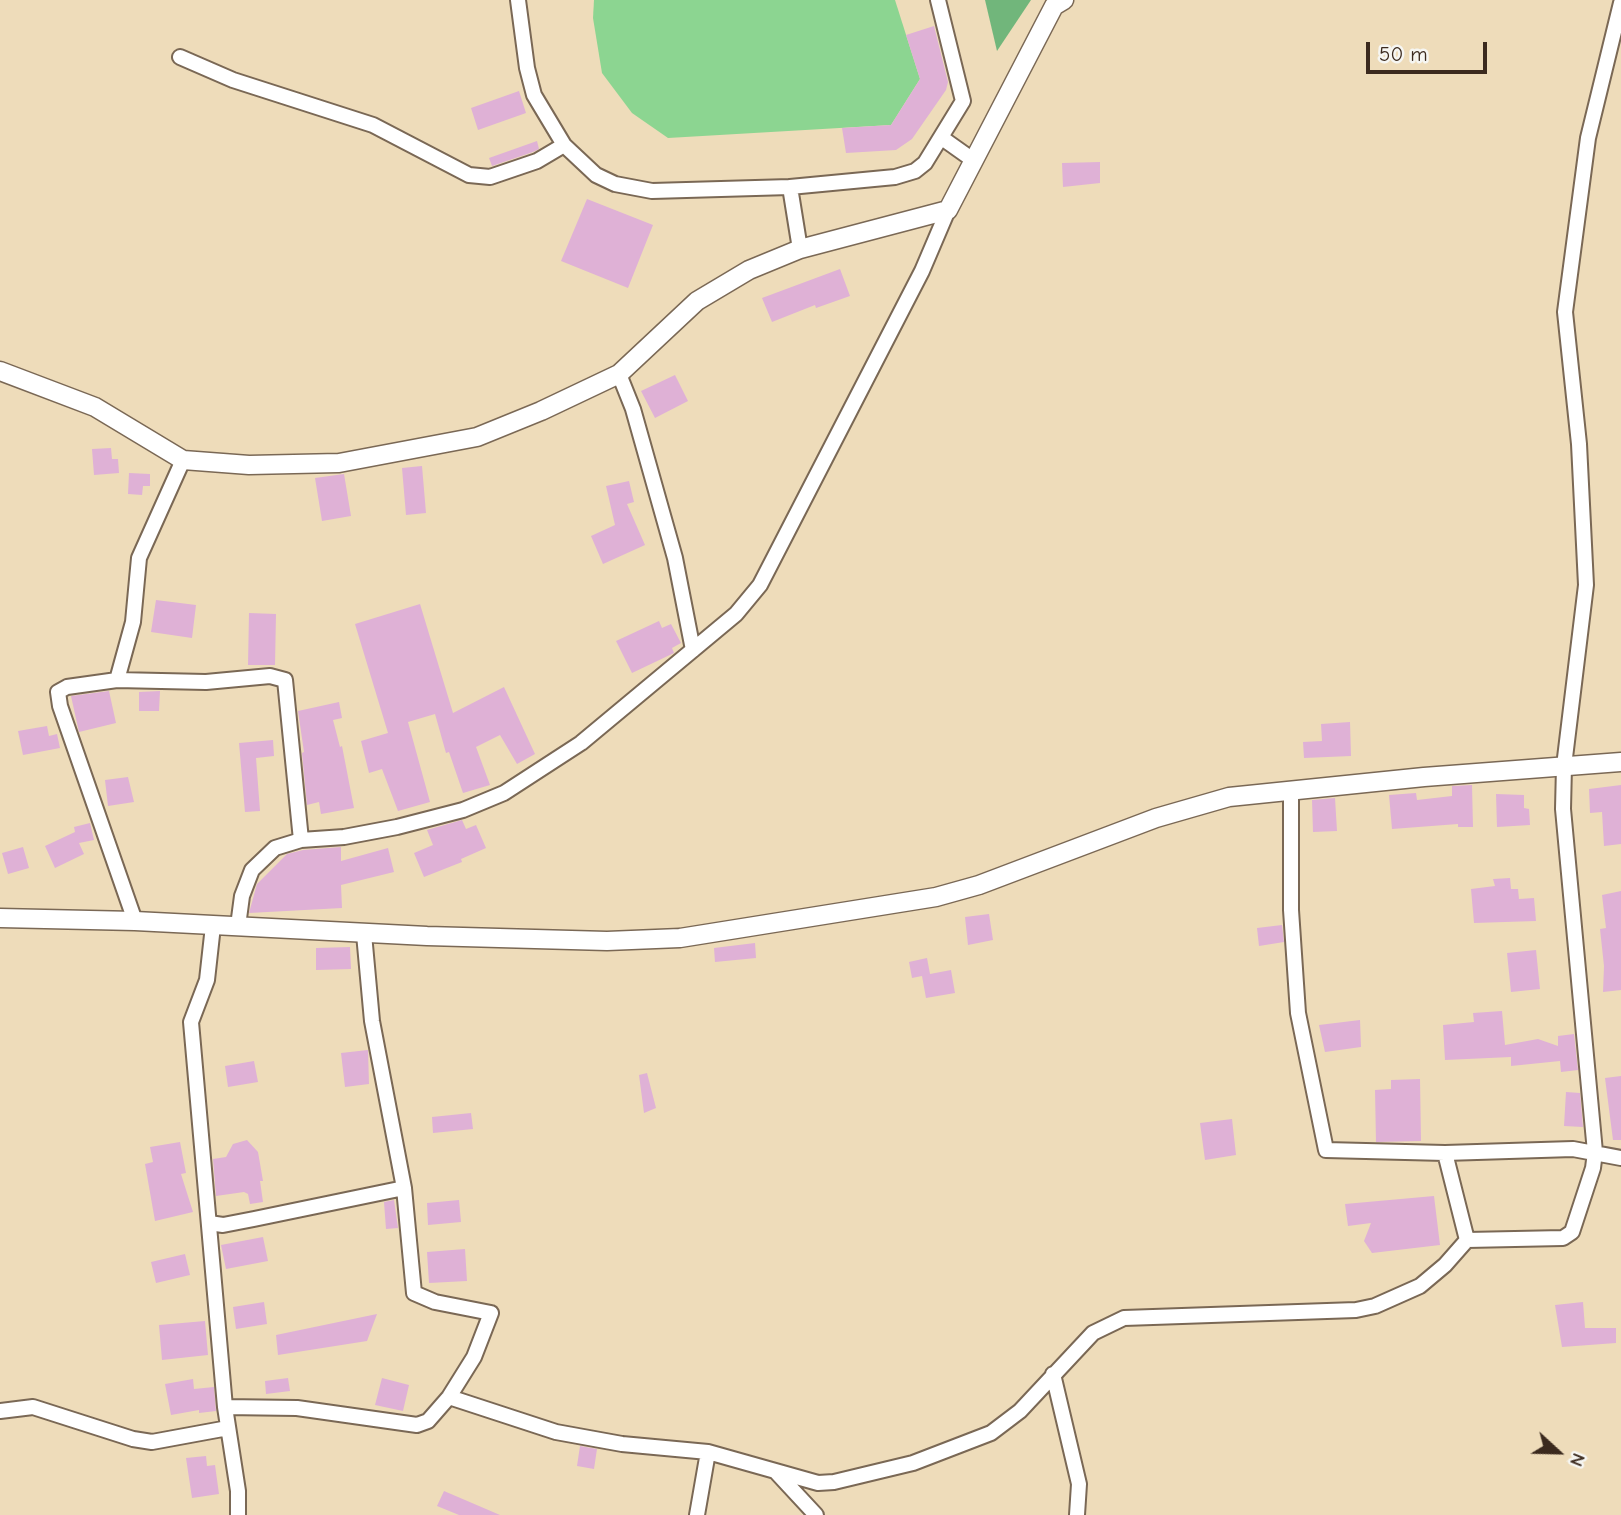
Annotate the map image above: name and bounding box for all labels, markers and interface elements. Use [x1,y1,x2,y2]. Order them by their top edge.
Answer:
scale bar [1369,28,1490,72]
text: 50 m [1379,42,1428,66]
north arrow [1523,1417,1593,1487]
text: N [1565,1450,1590,1470]

